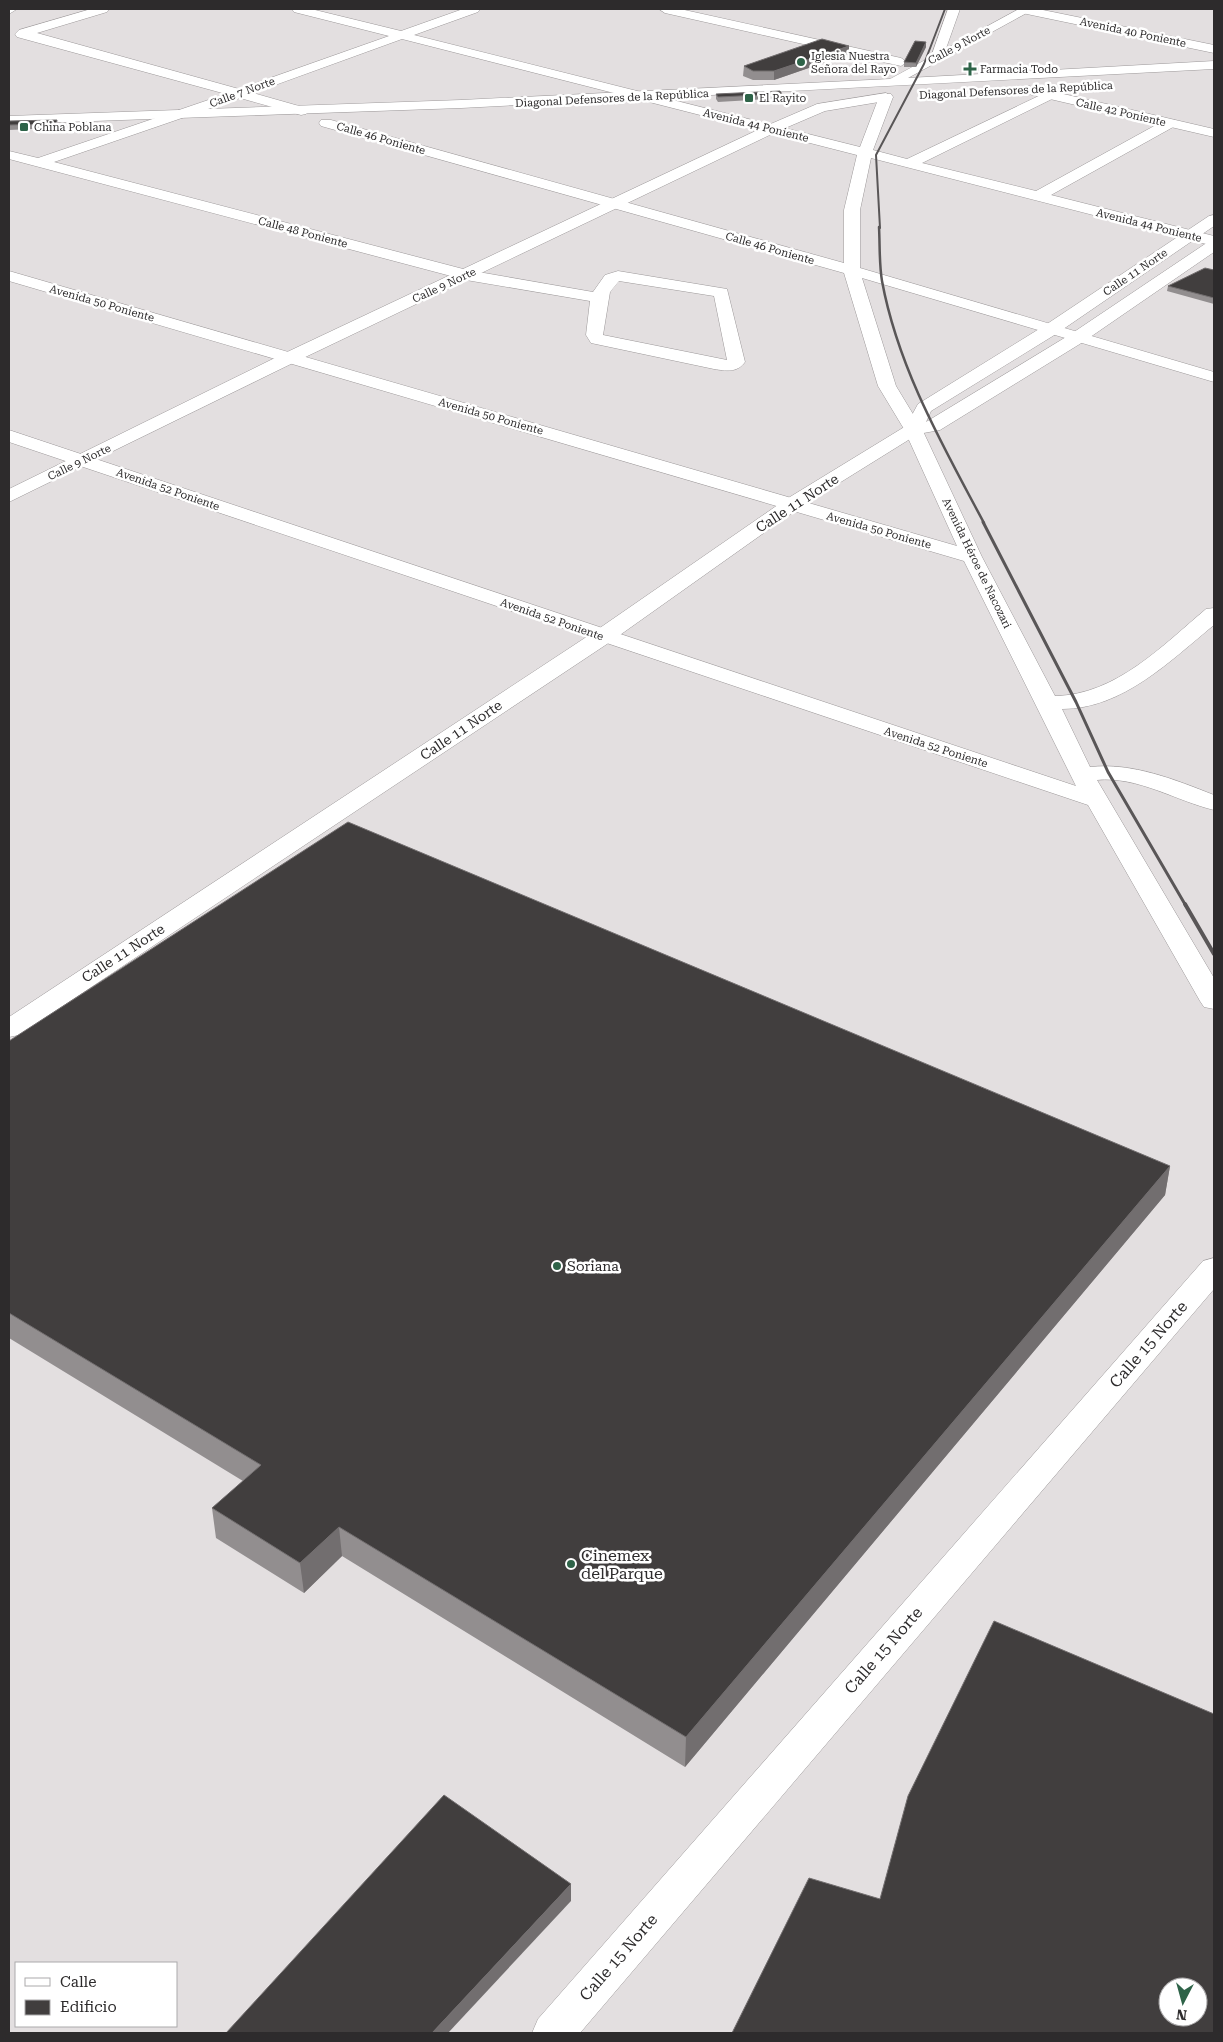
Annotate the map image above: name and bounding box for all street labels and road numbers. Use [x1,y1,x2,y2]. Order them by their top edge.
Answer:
street label: Avenida 40 Poniente [1079,15,1187,50]
street label: Calle 9 Norte [926,24,993,67]
street label: Calle 7 Norte [208,75,277,110]
street label: Diagonal Defensores de la República [919,79,1113,102]
street label: Diagonal Defensores de la República [515,87,709,110]
street label: Calle 42 Poniente [1075,96,1167,129]
street label: Avenida 44 Poniente [702,106,810,145]
street label: Calle 46 Poniente [335,120,427,157]
street label: Avenida 44 Poniente [1095,206,1203,245]
street label: Calle 48 Poniente [257,214,349,251]
street label: Calle 46 Poniente [724,230,816,267]
street label: Calle 11 Norte [1101,246,1170,299]
street label: Calle 9 Norte [410,265,478,306]
street label: Avenida 50 Poniente [48,282,156,325]
street label: Avenida 50 Poniente [437,395,545,438]
street label: Calle 9 Norte [46,442,113,483]
street label: Avenida 52 Poniente [114,466,221,513]
street label: Calle 11 Norte [753,470,842,536]
street label: Avenida Héroe de Nacozari [939,496,1014,631]
street label: Avenida 50 Poniente [825,509,933,552]
street label: Avenida 52 Poniente [498,596,605,643]
street label: Calle 11 Norte [417,697,505,763]
street label: Avenida 52 Poniente [882,725,989,770]
street label: Calle 11 Norte [79,920,168,986]
street label: Calle 15 Norte [1106,1297,1191,1392]
street label: Calle 15 Norte [841,1603,926,1698]
street label: Calle 15 Norte [576,1910,661,2005]

